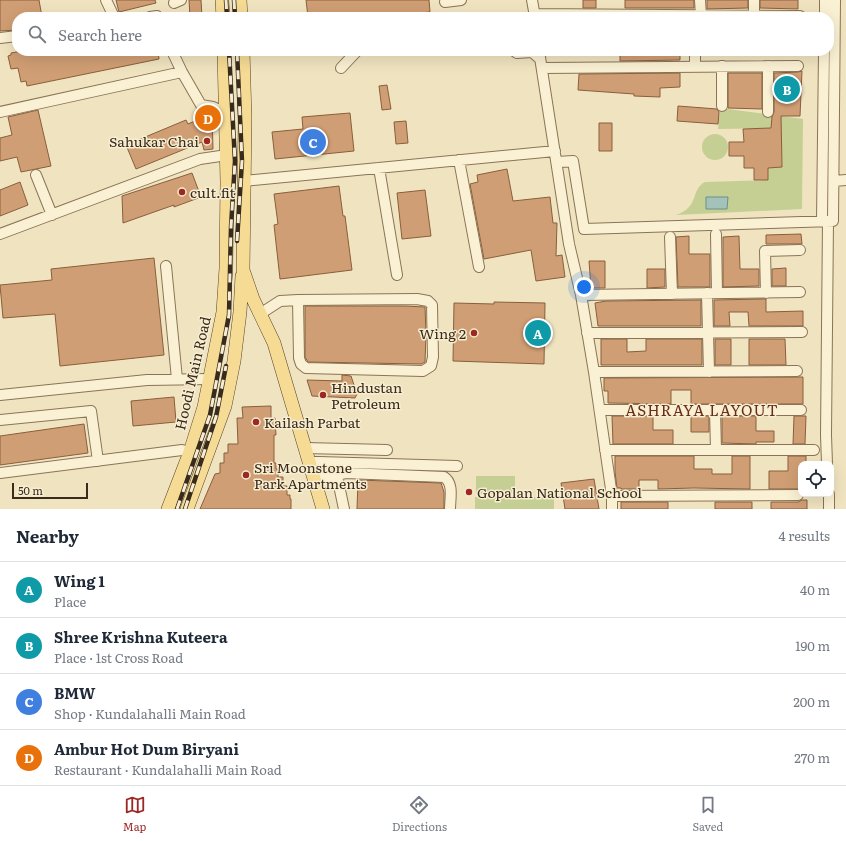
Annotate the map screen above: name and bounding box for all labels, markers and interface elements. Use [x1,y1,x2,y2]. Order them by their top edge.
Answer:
search box [12,12,834,56]
icon: search [26,23,48,45]
text: Search here [58,23,142,46]
pin: B [774,74,800,104]
pin: D [195,103,221,133]
pin: C [300,127,326,157]
place label: Sahukar Chai [109,131,199,151]
marker: Sahukar Chai [202,136,212,146]
place label: cult.fit [190,182,236,202]
marker: cult.fit [177,187,187,197]
your location [574,277,594,297]
street label: Hoodi Main Road [169,314,215,432]
pin: A [525,318,551,348]
place label: Wing 2 [419,323,466,343]
marker: Wing 2 [469,328,479,338]
place label: Hindustan Petroleum [331,377,402,413]
marker: Hindustan Petroleum [318,390,328,400]
district label: ASHRAYA LAYOUT [625,398,779,421]
place label: Kailash Parbat [264,412,361,432]
marker: Kailash Parbat [251,417,261,427]
place label: Sri Moonstone Park Apartments [254,457,367,493]
map controls [798,461,834,497]
button: locate [798,461,834,497]
marker: Sri Moonstone Park Apartments [241,470,251,480]
scale bar [12,481,88,500]
text: 50 m [18,482,43,498]
place label: Gopalan National School [477,482,642,502]
marker: Gopalan National School [464,487,474,497]
text: Nearby [16,523,79,548]
text: 4 results [779,526,830,545]
text: Wing 1 [54,569,105,592]
text: A [24,580,34,599]
text: 40 m [800,580,830,599]
text: Place [54,592,86,611]
text: Shree Krishna Kuteera [54,625,228,648]
text: B [25,636,33,655]
text: 190 m [795,636,830,655]
text: Place · 1st Cross Road [54,648,183,667]
text: BMW [54,681,96,704]
text: C [24,692,34,711]
text: 200 m [793,692,830,711]
text: Shop · Kundalahalli Main Road [54,704,246,723]
text: Ambur Hot Dum Biryani [54,737,239,760]
text: D [24,748,34,767]
text: 270 m [794,748,830,767]
text: Restaurant · Kundalahalli Main Road [54,760,282,779]
tab: Map [123,794,146,834]
tab: Directions [392,794,447,834]
tab: Saved [693,794,723,834]

